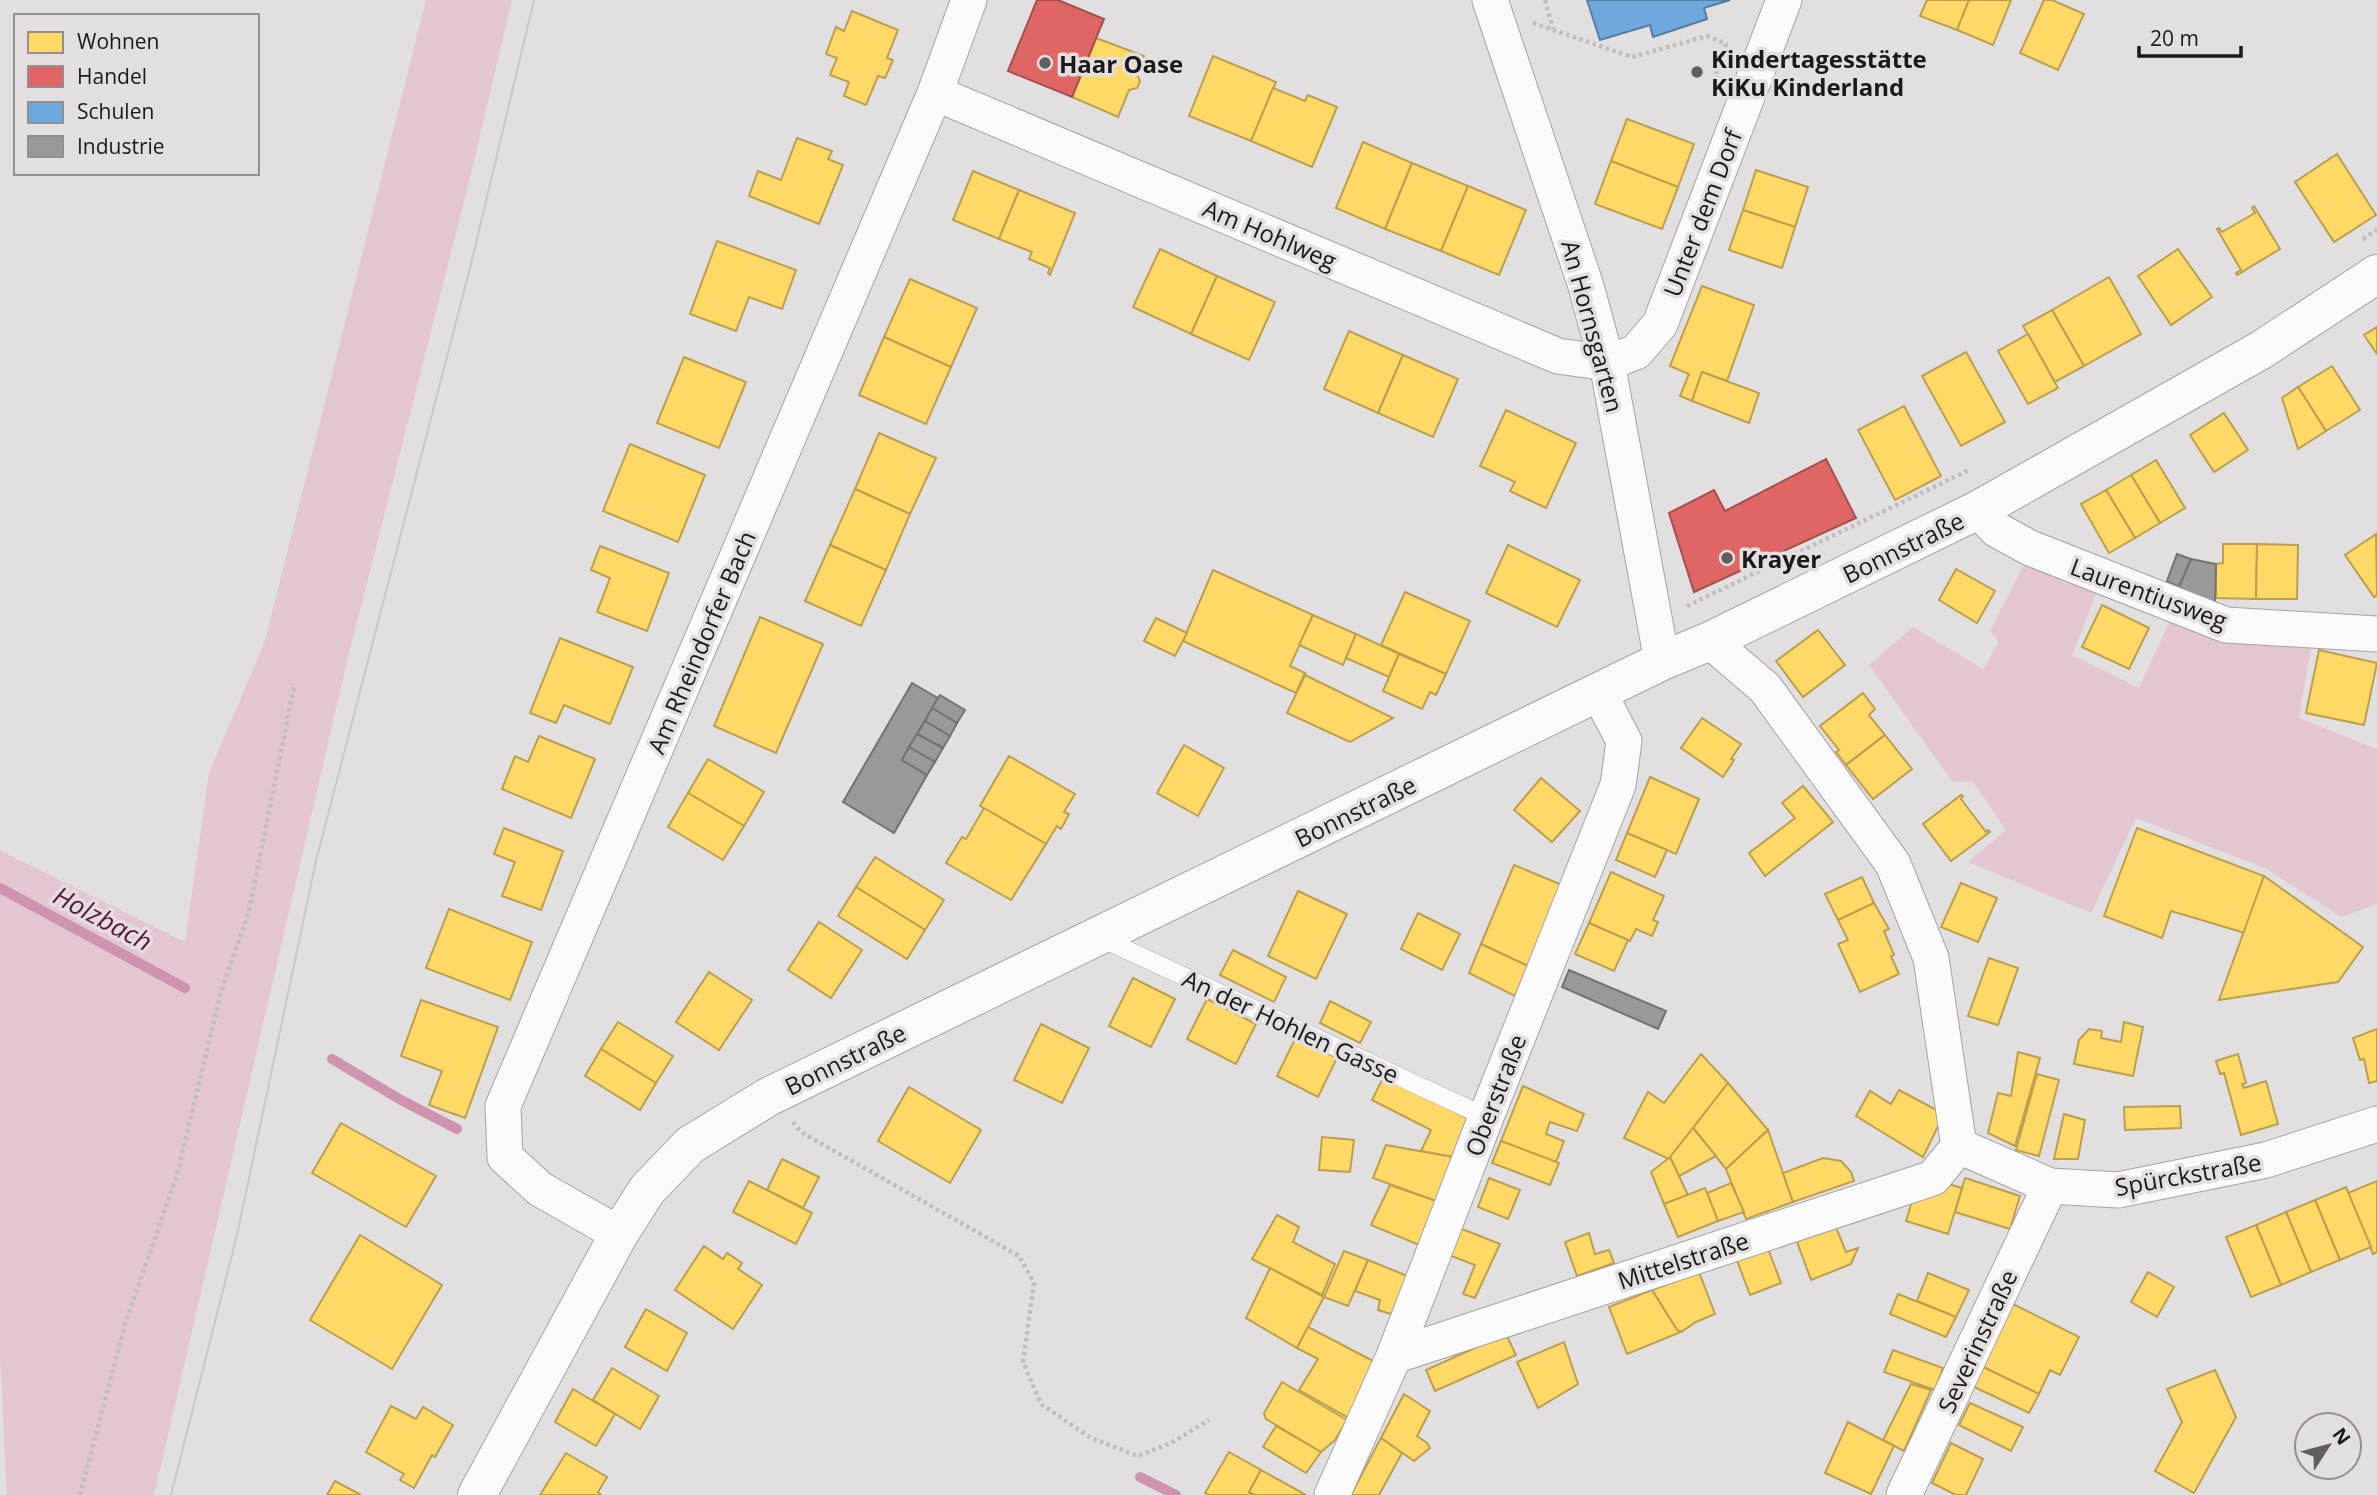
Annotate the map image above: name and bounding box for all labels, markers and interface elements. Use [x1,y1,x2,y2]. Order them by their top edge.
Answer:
legend [14,14,259,175]
scale bar [2139,14,2240,58]
text: 20 m [2150,24,2199,52]
text: Wohnen [77,27,159,55]
place label: Kindertagesstätte KiKu Kinderland [1711,42,1927,103]
place label: Haar Oase [1059,47,1183,80]
marker: Haar Oase [1037,55,1053,71]
text: Handel [77,62,147,90]
marker: Kindertagesstätte KiKu Kinderland [1689,64,1705,80]
text: Schulen [77,97,154,125]
street label: Unter dem Dorf [1655,123,1750,301]
text: Industrie [77,132,165,160]
street label: Am Hohlweg [1198,191,1342,277]
street label: An Hornsgarten [1554,236,1632,416]
street label: Bonnstraße [1837,503,1969,591]
street label: Am Rheindorfer Bach [639,526,763,758]
place label: Krayer [1741,542,1821,575]
street label: Laurentiusweg [2066,549,2232,637]
marker: Krayer [1719,550,1735,566]
street label: Bonnstraße [1289,767,1421,855]
water label: Holzbach [47,877,159,959]
street label: An der Hohlen Gasse [1178,961,1404,1091]
street label: Bonnstraße [779,1015,911,1103]
street label: Oberstraße [1457,1029,1533,1161]
street label: Spürckstraße [2112,1145,2264,1203]
street label: Mittelstraße [1613,1223,1753,1297]
street label: Severinstraße [1929,1264,2025,1418]
north arrow [2293,1411,2363,1481]
text: N [2327,1422,2357,1450]

